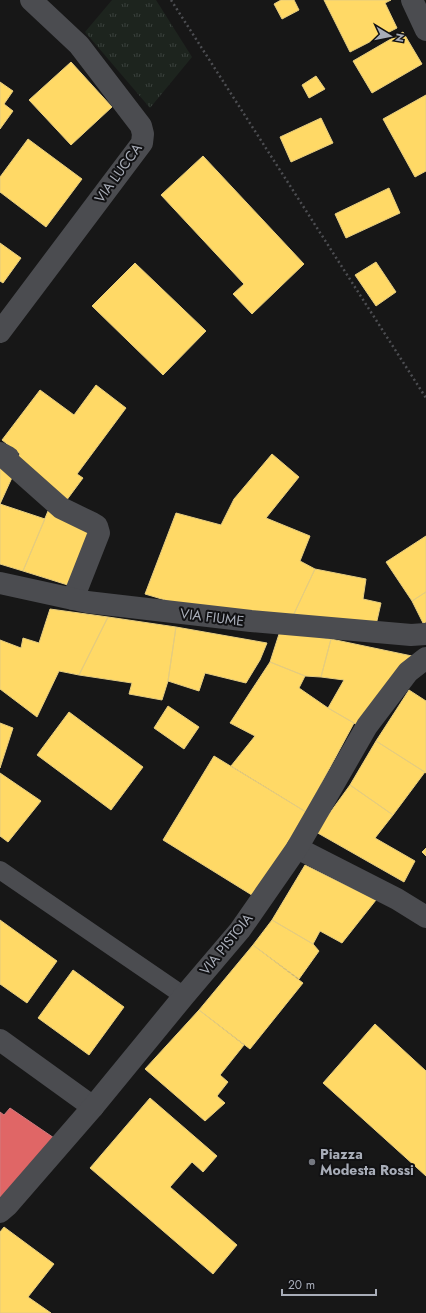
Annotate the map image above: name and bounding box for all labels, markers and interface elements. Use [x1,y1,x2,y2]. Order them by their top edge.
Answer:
north arrow [370,16,410,56]
text: N [391,32,408,43]
street label: VIA LUCCA [90,138,147,207]
street label: VIA FIUME [179,603,245,631]
street label: VIA PISTOIA [195,908,258,979]
place label: Piazza Modesta Rossi [320,1144,414,1180]
marker: Piazza Modesta Rossi [307,1157,317,1167]
scale bar [282,1271,376,1297]
text: 20 m [288,1276,315,1294]

